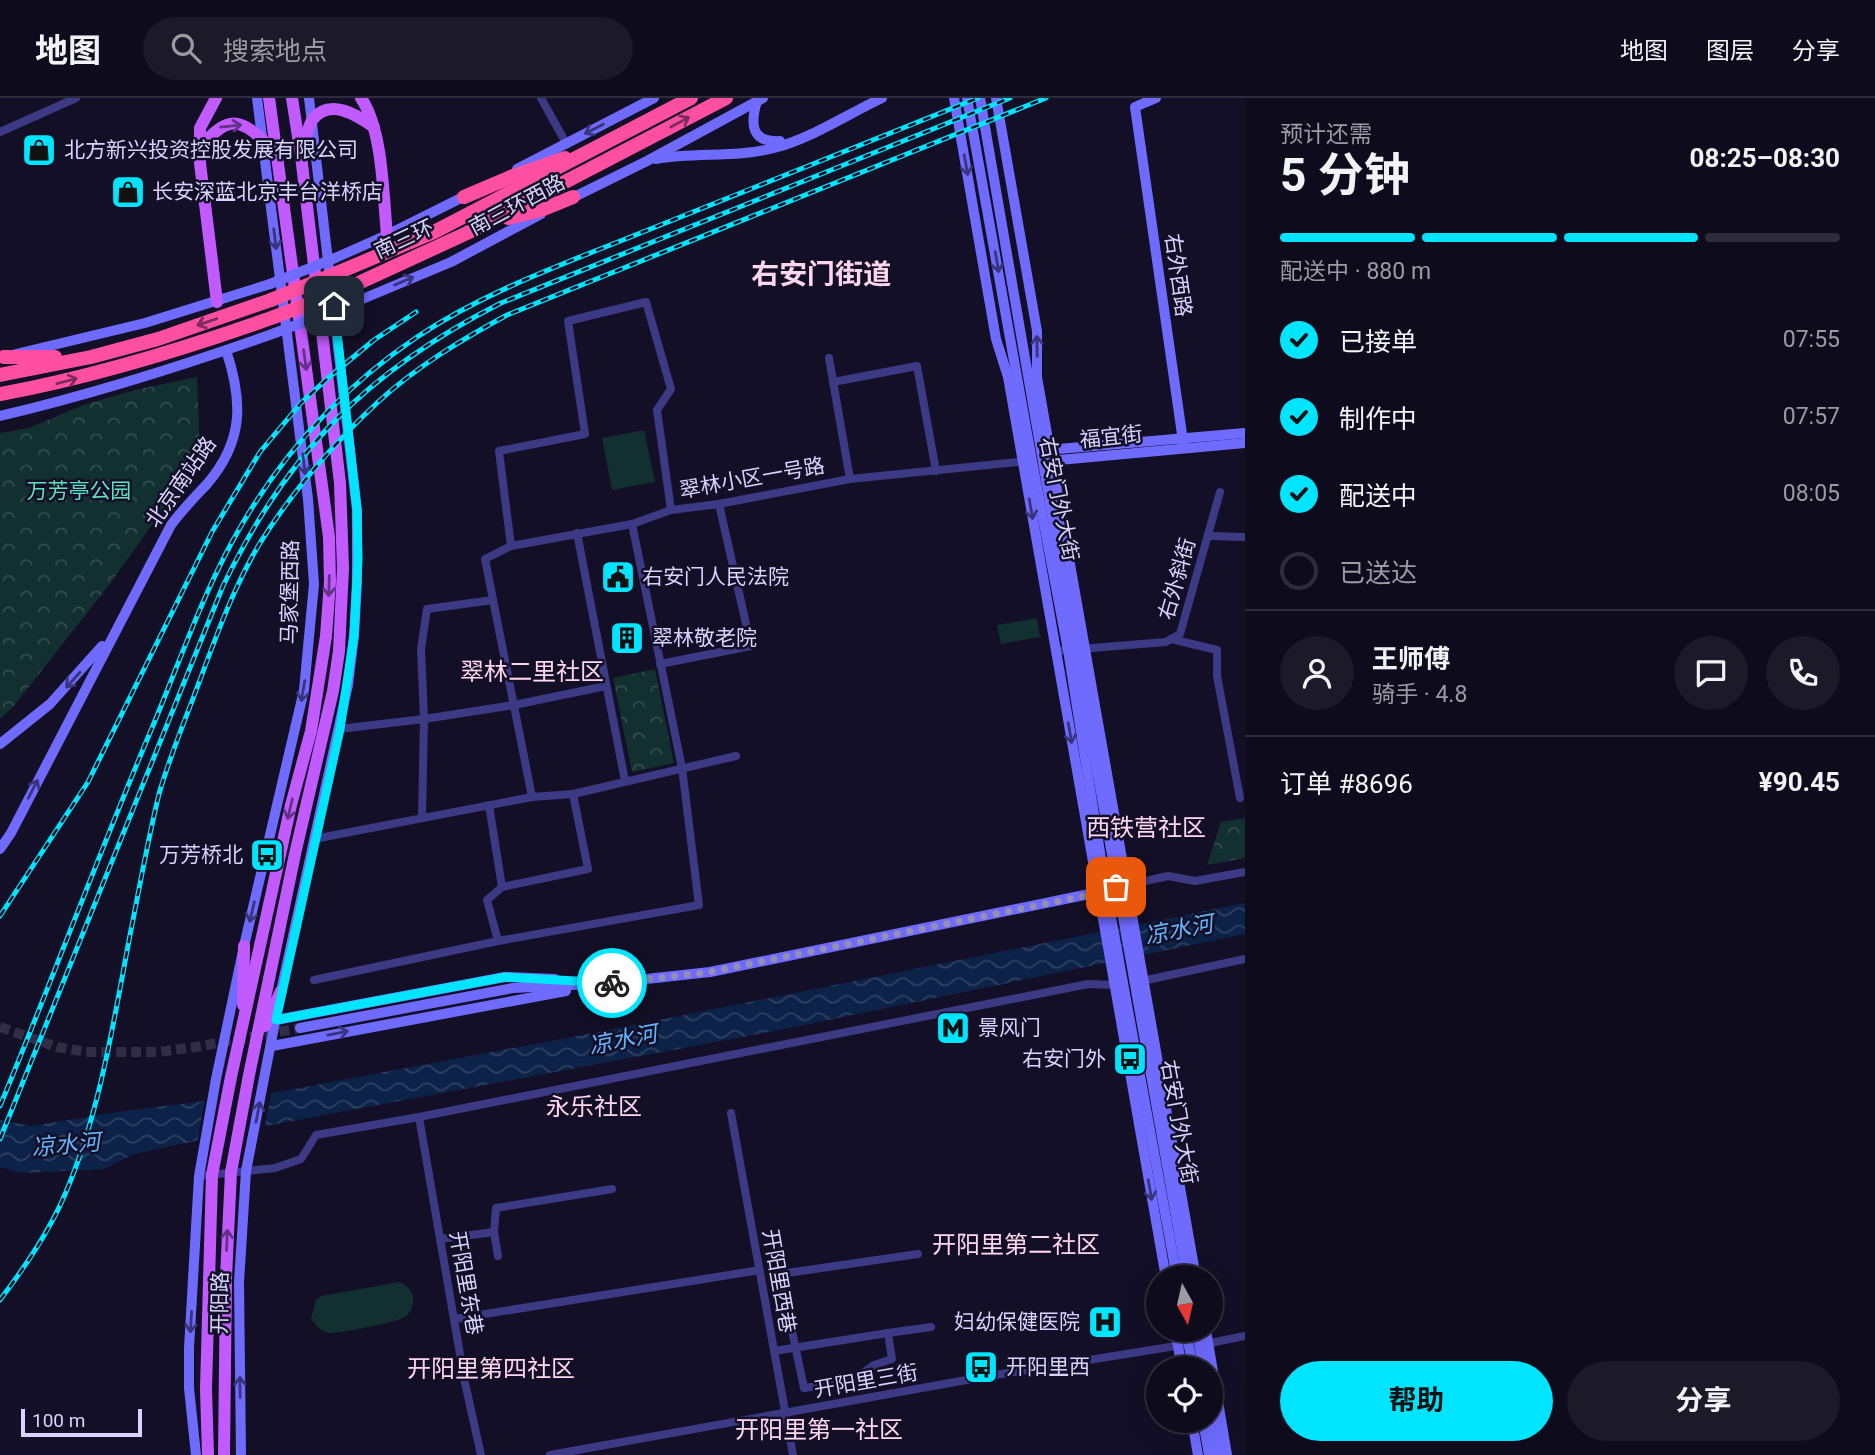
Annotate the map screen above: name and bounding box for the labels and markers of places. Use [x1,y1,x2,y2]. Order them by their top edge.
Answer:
shop icon: 北方新兴投资控股发展有限公司 [20,131,58,169]
place label: 北方新兴投资控股发展有限公司 [64,138,358,162]
shop icon: 长安深蓝北京丰台洋桥店 [109,173,147,211]
place label: 长安深蓝北京丰台洋桥店 [152,180,383,204]
pin [304,276,364,336]
public building icon: 右安门人民法院 [599,558,637,596]
place label: 右安门人民法院 [642,565,789,589]
building icon: 翠林敬老院 [608,619,646,657]
place label: 翠林敬老院 [652,626,757,650]
bus stop icon: 万芳桥北 [248,836,286,874]
place label: 万芳桥北 [159,843,243,867]
pin [1086,857,1146,917]
metro station icon: 景风门 [934,1009,972,1047]
place label: 景风门 [978,1016,1041,1040]
bus stop icon: 右安门外 [1111,1040,1149,1078]
place label: 右安门外 [1022,1047,1106,1071]
hospital icon: 妇幼保健医院 [1086,1303,1124,1341]
place label: 妇幼保健医院 [954,1310,1080,1334]
bus stop icon: 开阳里西 [962,1348,1000,1386]
place label: 开阳里西 [1006,1355,1090,1379]

